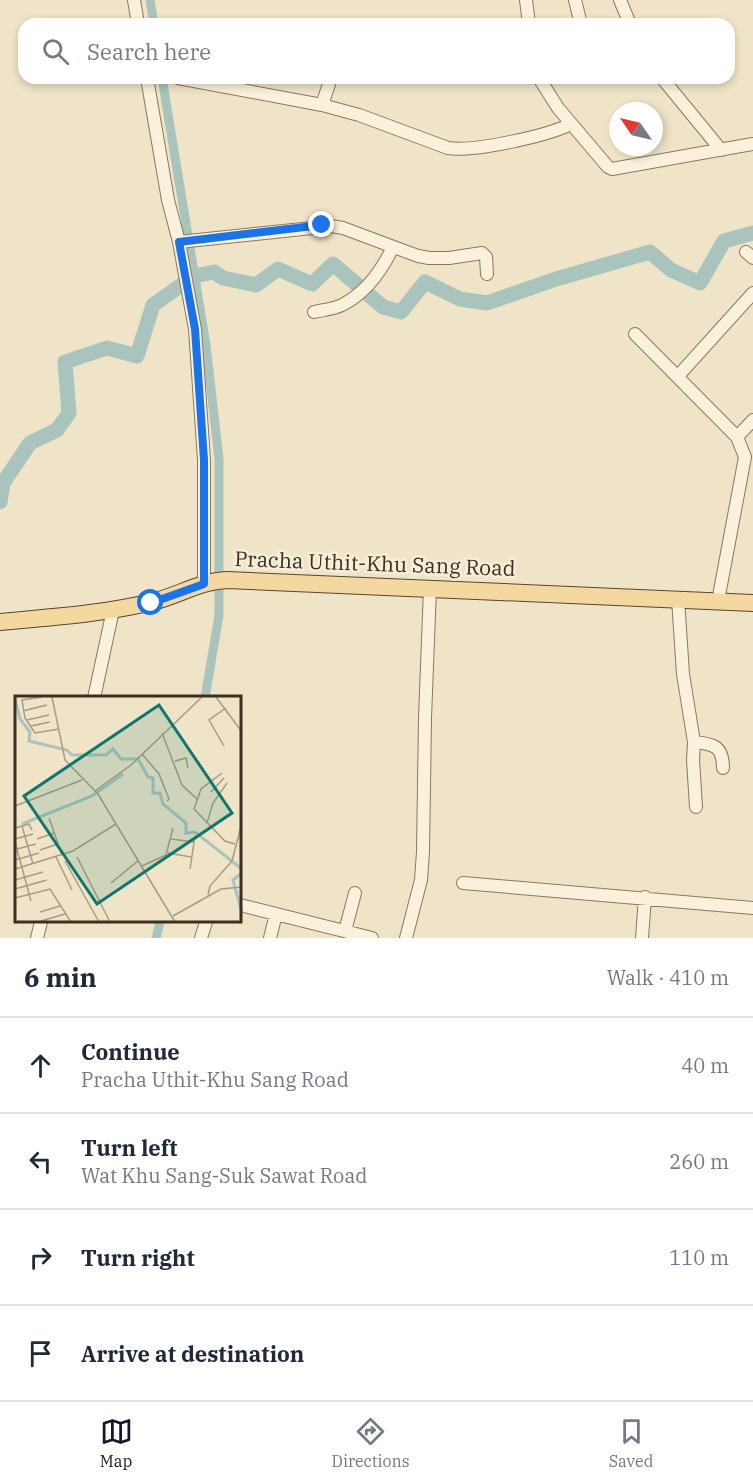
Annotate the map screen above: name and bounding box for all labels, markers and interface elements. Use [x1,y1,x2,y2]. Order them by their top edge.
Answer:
search box [18,18,735,84]
icon: search [39,35,72,68]
text: Search here [87,37,211,66]
north arrow [609,102,663,156]
route end [308,211,334,237]
street label: Pracha Uthit-Khu Sang Road [234,544,516,582]
route start [137,589,163,615]
inset map [15,696,242,923]
text: 6 min [24,960,97,994]
text: Walk · 410 m [607,964,729,991]
text: Continue [81,1037,180,1066]
icon: ahead [24,1049,57,1082]
text: 40 m [681,1052,729,1079]
text: Pracha Uthit-Khu Sang Road [81,1066,349,1093]
text: Turn left [81,1133,177,1162]
icon: left [24,1145,57,1178]
text: 260 m [669,1148,729,1175]
text: Wat Khu Sang-Suk Sawat Road [81,1162,368,1189]
icon: right [24,1241,57,1274]
text: Turn right [81,1243,195,1272]
text: 110 m [669,1244,729,1271]
icon: arrive [24,1337,57,1370]
text: Arrive at destination [81,1339,304,1368]
tab: Map [100,1415,133,1471]
tab: Directions [332,1415,410,1471]
tab: Saved [609,1415,653,1471]

